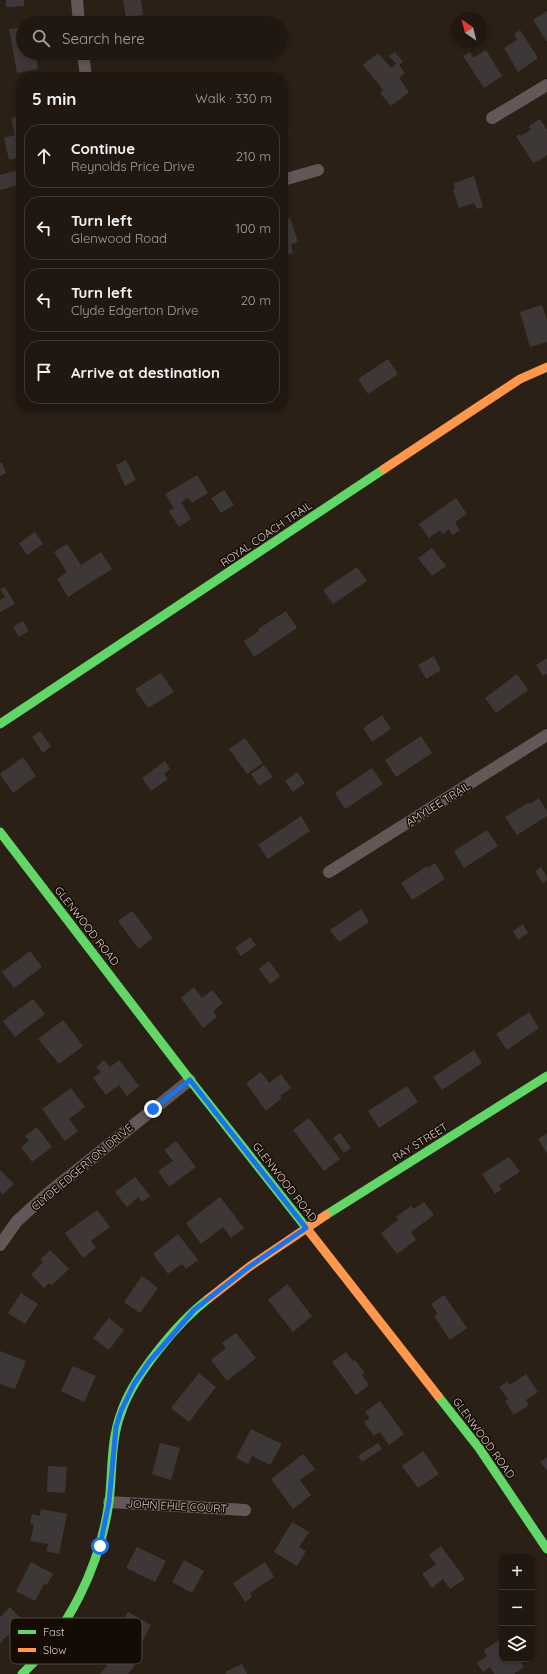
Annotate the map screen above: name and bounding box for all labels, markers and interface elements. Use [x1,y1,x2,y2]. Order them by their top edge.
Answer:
north arrow [451,12,487,48]
search box [16,16,288,60]
icon: search [30,27,52,49]
text: Search here [62,29,145,48]
text: 5 min [32,88,76,109]
text: Walk · 330 m [195,90,272,106]
text: Continue [71,139,135,158]
icon: ahead [33,145,55,167]
text: 210 m [236,148,271,164]
text: Reynolds Price Drive [71,158,195,174]
text: Turn left [71,211,133,230]
icon: left [33,217,55,239]
text: 100 m [235,220,271,236]
text: Glenwood Road [71,230,167,246]
text: Turn left [71,283,133,302]
icon: left [33,289,55,311]
text: 20 m [241,292,271,308]
text: Clyde Edgerton Drive [71,302,198,318]
icon: arrive [33,361,55,383]
text: Arrive at destination [71,363,220,382]
street label: ROYAL COACH TRAIL [218,498,315,570]
street label: AMYLEE TRAIL [403,779,473,829]
street label: GLENWOOD ROAD [52,884,122,968]
route end [144,1100,162,1118]
street label: RAY STREET [390,1119,451,1165]
street label: CLYDE EDGERTON DRIVE [28,1120,136,1214]
street label: GLENWOOD ROAD [250,1140,320,1224]
street label: GLENWOOD ROAD [450,1395,518,1481]
street label: JOHN EHLE COURT [127,1496,228,1516]
route start [91,1537,109,1555]
map controls [499,1554,535,1662]
button: + [499,1554,535,1590]
button: − [499,1590,535,1626]
legend [10,1618,142,1664]
text: Fast [43,1625,65,1639]
button: layers [499,1626,535,1662]
text: Slow [43,1643,67,1657]

